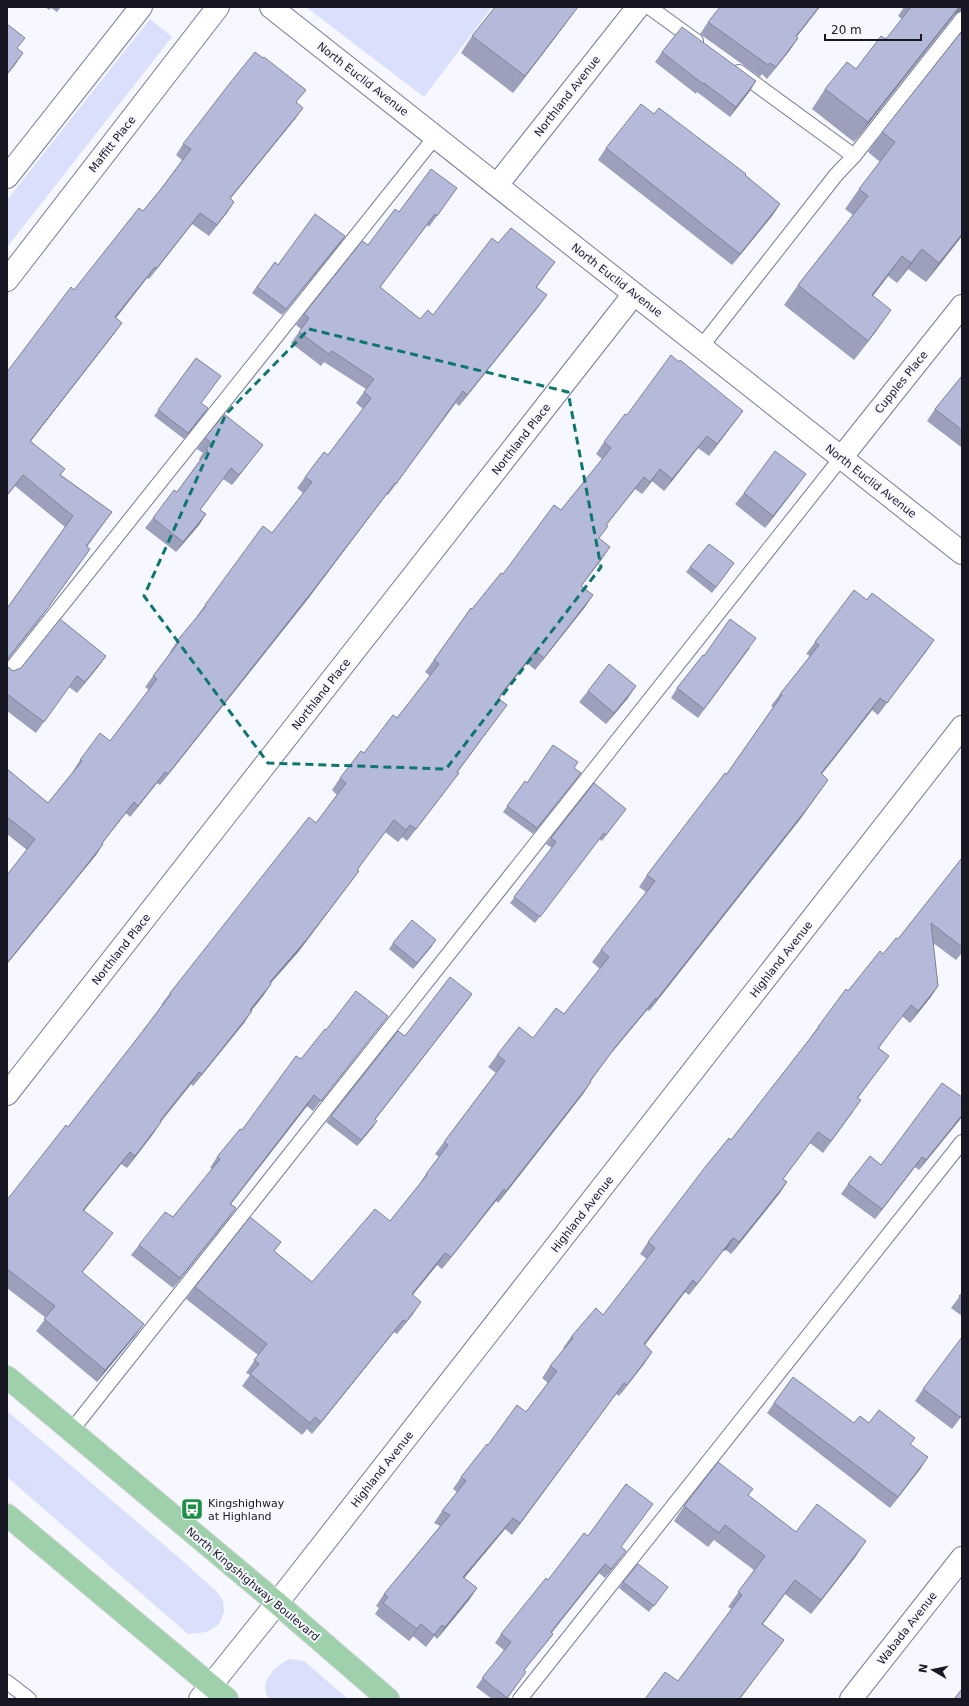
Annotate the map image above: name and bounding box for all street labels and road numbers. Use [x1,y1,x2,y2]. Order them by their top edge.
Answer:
street label: North Euclid Avenue [315,40,411,119]
street label: Northland Avenue [532,53,603,139]
street label: Maffitt Place [86,113,139,175]
street label: North Euclid Avenue [569,241,665,320]
street label: Cupples Place [872,348,931,416]
street label: Northland Place [489,401,554,478]
street label: North Euclid Avenue [823,442,919,521]
street label: Northland Place [289,656,354,733]
street label: Northland Place [89,911,154,988]
street label: Highland Avenue [748,918,815,1000]
street label: Highland Avenue [549,1173,616,1255]
street label: Highland Avenue [349,1428,416,1510]
street label: North Kingshighway Boulevard [184,1525,322,1644]
street label: Wabada Avenue [875,1589,940,1667]

